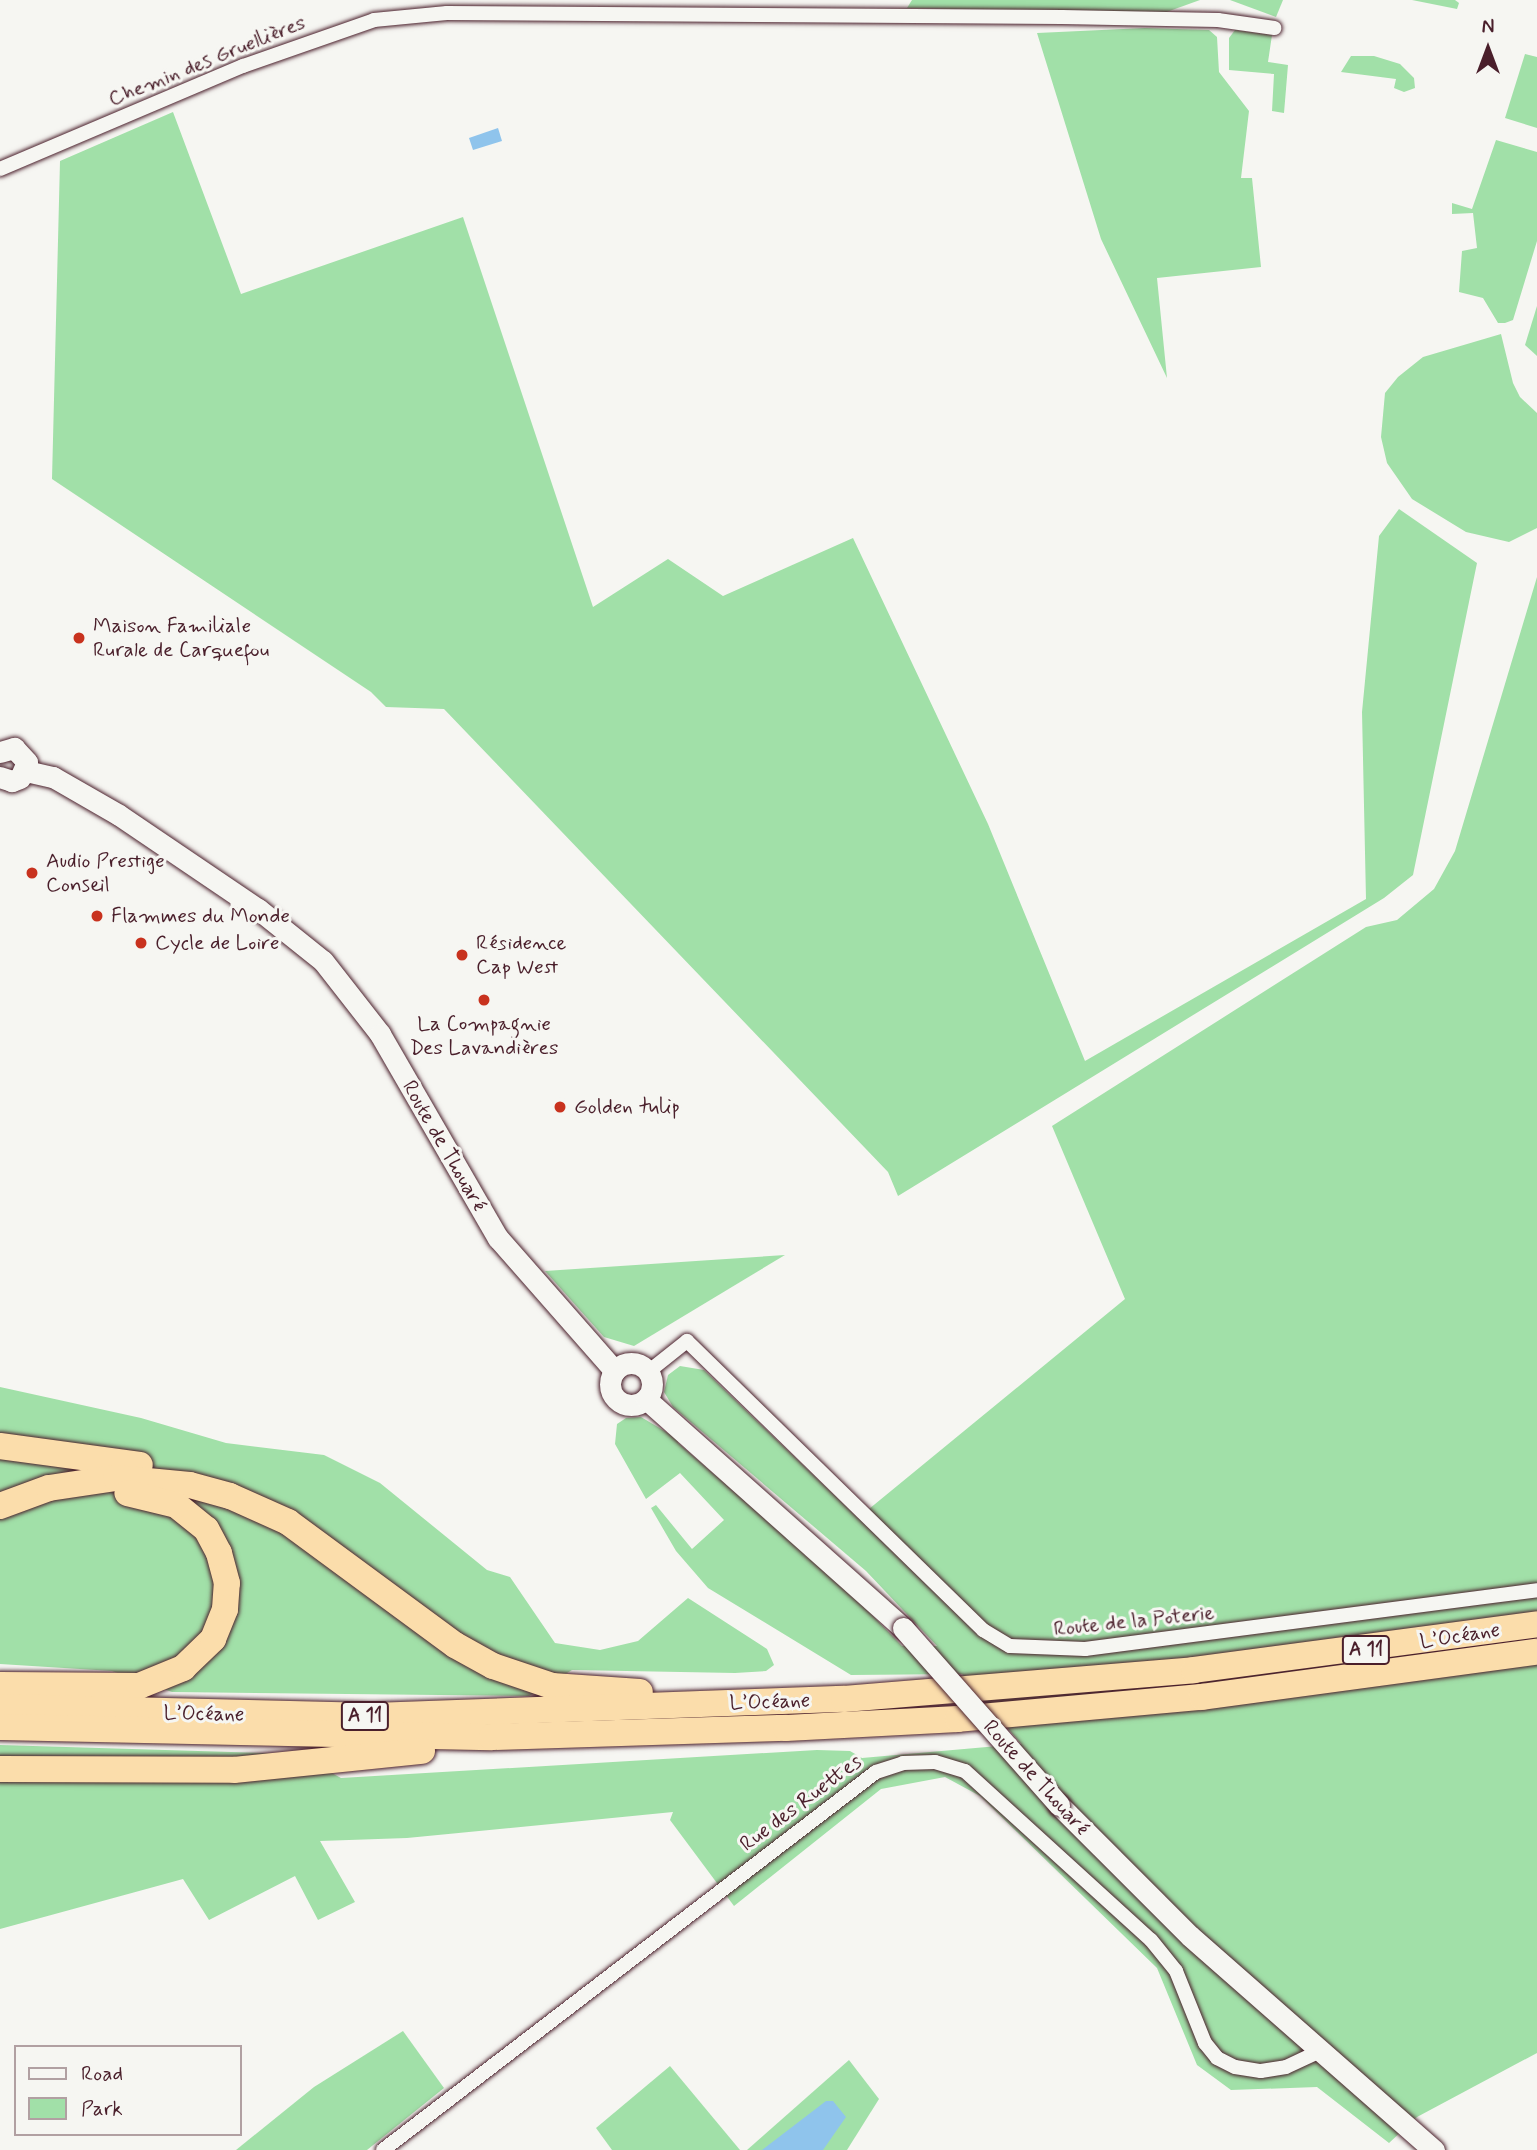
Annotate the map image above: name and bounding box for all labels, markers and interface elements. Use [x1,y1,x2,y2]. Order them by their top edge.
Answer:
street label: Chemin des Gruellières [105,10,309,112]
north arrow [1453,14,1523,84]
text: N [1482,15,1494,40]
place label: Maison Familiale Rurale de Carquefou [93,613,268,663]
marker: Maison Familiale Rurale de Carquefou [71,630,87,646]
place label: Audio Prestige Conseil [46,848,164,898]
marker: Audio Prestige Conseil [24,865,40,881]
place label: Flammes du Monde [111,903,286,929]
marker: Flammes du Monde [89,908,105,924]
place label: Cycle de Loire [155,930,280,956]
place label: Résidence Cap West [476,930,567,980]
marker: Cycle de Loire [133,935,149,951]
marker: Résidence Cap West [454,947,470,963]
marker: La Compagnie Des Lavandières [476,992,492,1008]
place label: La Compagnie Des Lavandières [408,1011,560,1061]
street label: Route de Thouaré [397,1077,491,1215]
place label: Golden tulip [574,1094,680,1120]
marker: Golden tulip [552,1099,568,1115]
street label: Route de la Poterie [1054,1600,1214,1642]
street label: L’Océane [1418,1617,1502,1655]
road number: A 11 [1342,1634,1390,1666]
street label: L’Océane [729,1688,811,1716]
road number: A 11 [340,1700,390,1732]
street label: L’Océane [163,1701,245,1727]
street label: Route de Thouaré [978,1715,1094,1841]
street label: Rue des Ruettes [736,1750,866,1856]
legend [14,2045,242,2136]
text: Road [81,2060,123,2088]
text: Park [81,2095,123,2123]

